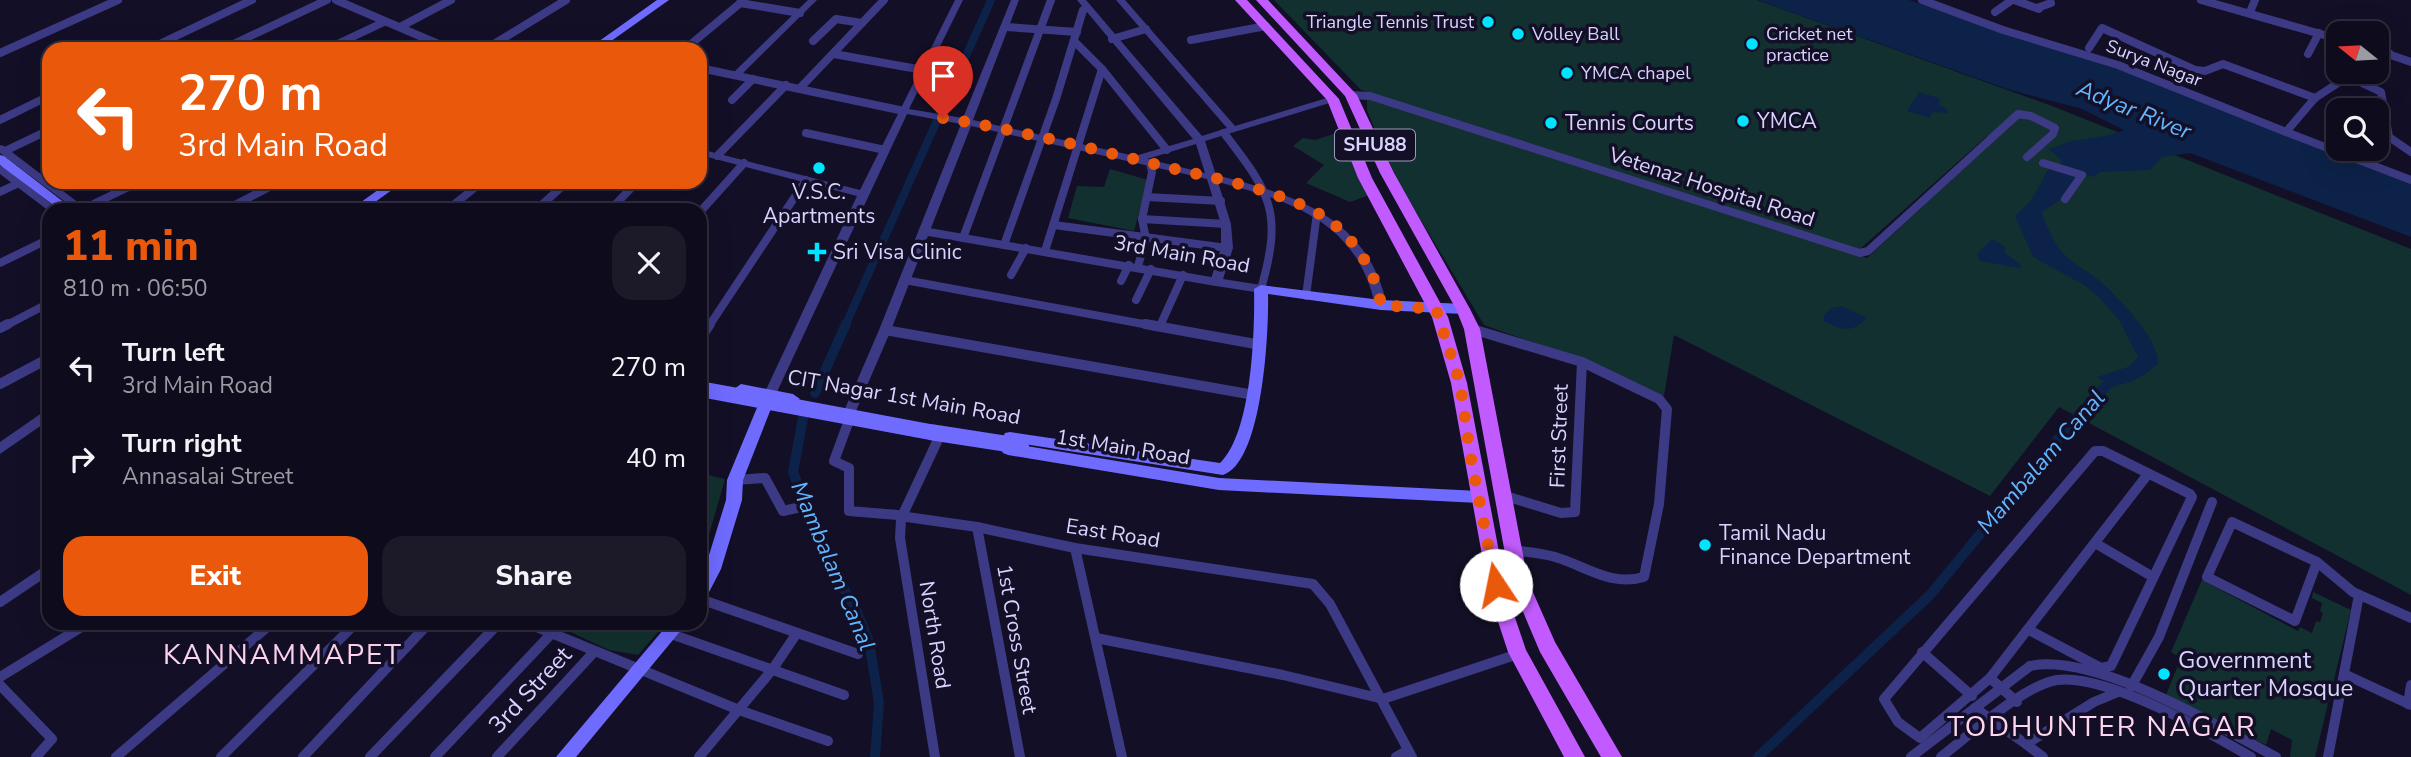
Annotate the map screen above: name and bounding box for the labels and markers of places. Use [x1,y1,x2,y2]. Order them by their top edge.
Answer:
place label: Triangle Tennis Trust [1306,10,1475,34]
marker: Triangle Tennis Trust [1480,14,1496,30]
place label: Volley Ball [1531,22,1620,46]
place label: Cricket net practice [1766,22,1853,67]
marker: Volley Ball [1510,26,1526,42]
marker: Cricket net practice [1744,36,1760,52]
pin [913,46,973,118]
place label: YMCA chapel [1580,61,1691,85]
marker: YMCA chapel [1559,65,1575,81]
place label: YMCA [1756,107,1817,135]
place label: Tennis Courts [1565,109,1694,137]
marker: YMCA [1735,113,1751,129]
marker: Tennis Courts [1543,115,1559,131]
marker: V.S.C. Apartments [811,160,827,176]
place label: V.S.C. Apartments [763,178,875,230]
place label: Sri Visa Clinic [833,238,962,266]
marker: Sri Visa Clinic [807,242,827,262]
place label: Tamil Nadu Finance Department [1719,519,1911,571]
marker: Tamil Nadu Finance Department [1697,537,1713,553]
place label: Government Quarter Mosque [2178,644,2353,704]
marker: Government Quarter Mosque [2156,666,2172,682]

